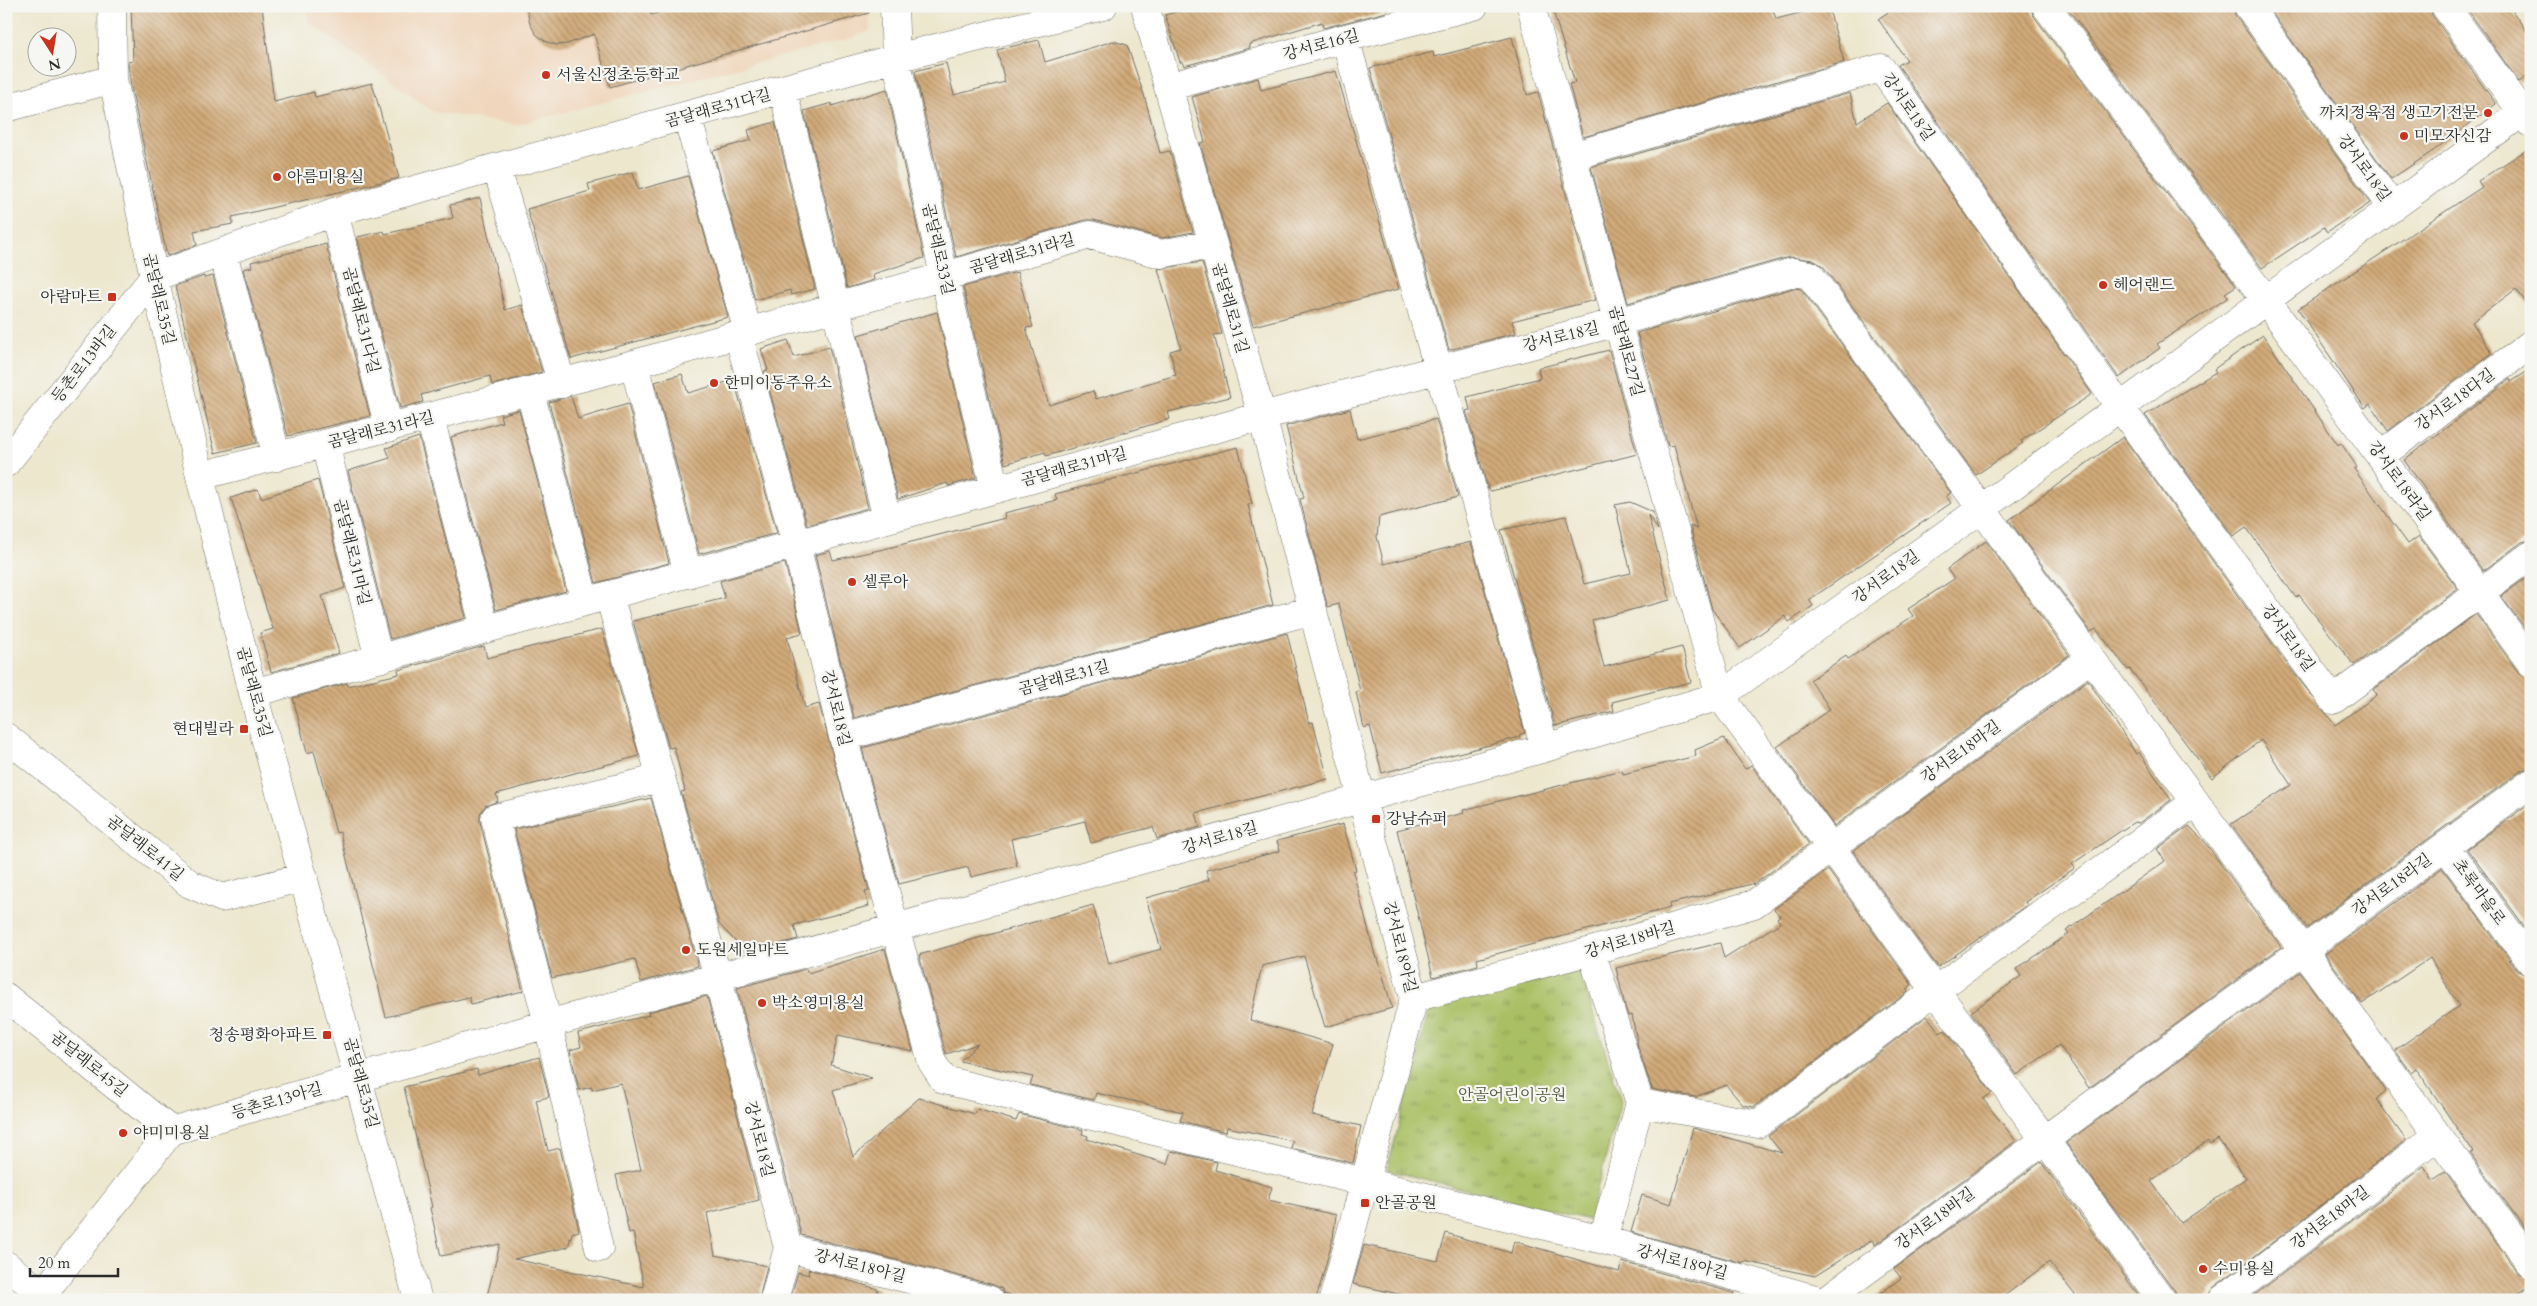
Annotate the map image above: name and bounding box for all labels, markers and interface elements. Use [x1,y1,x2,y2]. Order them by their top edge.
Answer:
street label: 강서로16길 [1280,24,1362,66]
north arrow [28,28,78,78]
text: N [47,54,63,75]
place label: 서울신정초등학교 [556,64,680,86]
marker: 서울신정초등학교 [540,69,552,81]
street label: 강서로18길 [1877,69,1939,145]
street label: 곰달래로31다길 [662,83,774,133]
place label: 까치정육점 생고기전문 [2319,102,2479,124]
marker: 까치정육점 생고기전문 [2482,107,2494,119]
place label: 미모자신감 [2414,125,2492,147]
street label: 강서로18길 [2332,130,2396,206]
marker: 미모자신감 [2398,130,2410,142]
place label: 아름미용실 [287,166,364,188]
marker: 아름미용실 [271,171,283,183]
street label: 곰달래로33길 [917,201,959,297]
street label: 곰달래로31라길 [967,228,1077,280]
street label: 곰달래로35길 [138,251,180,347]
street label: 곰달래로31길 [1207,260,1253,356]
street label: 곰달래로31다길 [337,264,385,376]
place label: 헤어랜드 [2113,274,2175,296]
marker: 헤어랜드 [2097,279,2109,291]
place label: 아람마트 [40,286,103,308]
marker: 아람마트 [106,291,118,303]
street label: 곰달래로27길 [1603,303,1649,399]
street label: 강서로18길 [1520,317,1602,357]
street label: 등촌로13바길 [46,320,122,408]
street label: 강서로18다길 [2411,364,2499,436]
place label: 한미이동주유소 [724,372,832,394]
marker: 한미이동주유소 [708,377,720,389]
street label: 곰달래로31라길 [325,406,437,454]
street label: 강서로18라길 [2363,437,2435,525]
street label: 곰달래로31마길 [1018,442,1130,492]
street label: 곰달래로31마길 [328,496,376,608]
street label: 강서로18길 [1848,545,1924,609]
place label: 셀루아 [862,571,909,593]
marker: 셀루아 [846,576,858,588]
street label: 강서로18길 [2256,600,2320,676]
street label: 곰달래로35길 [231,644,277,740]
street label: 곰달래로31길 [1016,655,1112,701]
street label: 강서로18길 [816,667,856,749]
street label: 강서로18마길 [1917,716,2005,788]
place label: 현대빌라 [172,718,235,740]
marker: 현대빌라 [238,723,250,735]
place label: 강남슈퍼 [1386,808,1448,830]
street label: 곰달래로41길 [102,810,188,886]
marker: 강남슈퍼 [1370,813,1382,825]
street label: 강서로18길 [1179,817,1261,859]
street label: 강서로18라길 [2348,849,2436,921]
street label: 초록마을로 [2447,854,2511,930]
street label: 강서로18아길 [1378,899,1422,995]
street label: 강서로18바길 [1582,917,1678,963]
place label: 도원세일마트 [696,939,789,961]
marker: 도원세일마트 [680,944,692,956]
place label: 박소영미용실 [772,992,865,1014]
marker: 박소영미용실 [756,997,768,1009]
place label: 청송평화아파트 [209,1024,318,1046]
street label: 곰달래로45길 [46,1026,132,1102]
marker: 청송평화아파트 [321,1029,333,1041]
street label: 곰달래로35길 [338,1035,384,1131]
street label: 등촌로13아길 [229,1078,325,1124]
park label: 안골어린이공원 [1458,1084,1566,1106]
street label: 강서로18길 [739,1098,779,1180]
place label: 야미미용실 [133,1122,210,1144]
marker: 야미미용실 [117,1127,129,1139]
street label: 강서로18마길 [2286,1181,2374,1255]
street label: 강서로18바길 [1891,1183,1979,1255]
place label: 안골공원 [1375,1192,1437,1214]
marker: 안골공원 [1359,1197,1371,1209]
street label: 강서로18아길 [1634,1239,1730,1285]
street label: 강서로18아길 [812,1244,908,1288]
scale bar [30,1246,118,1278]
text: 20 m [38,1253,70,1273]
place label: 수미용실 [2213,1258,2275,1280]
marker: 수미용실 [2197,1263,2209,1275]

